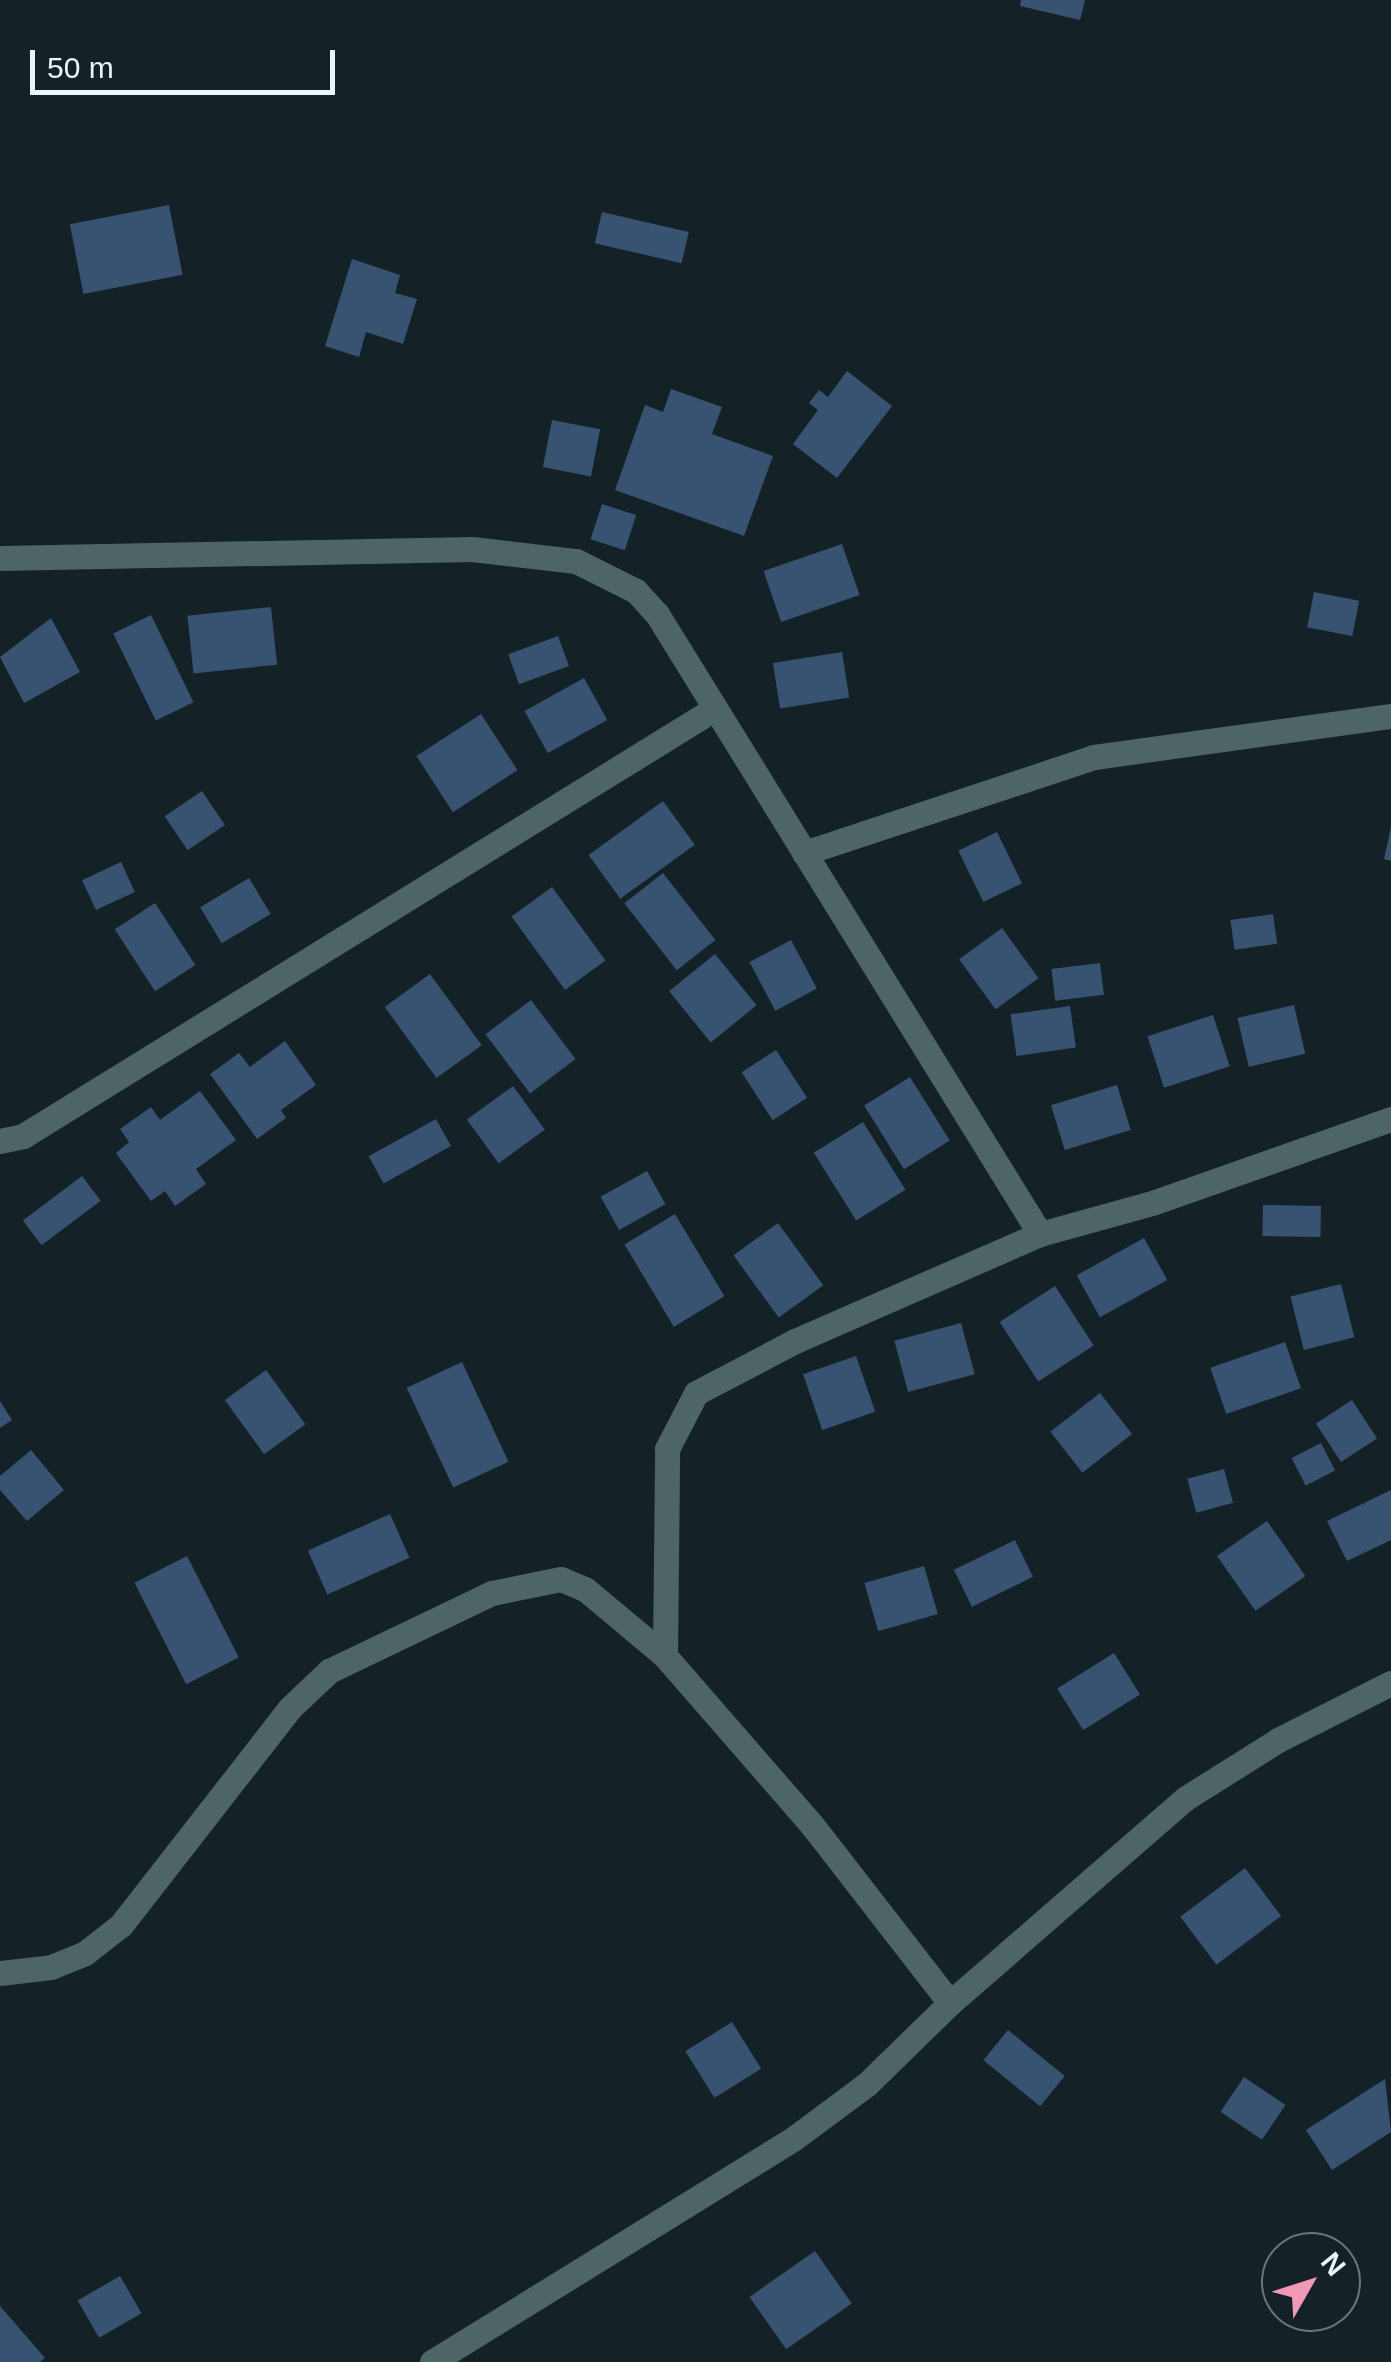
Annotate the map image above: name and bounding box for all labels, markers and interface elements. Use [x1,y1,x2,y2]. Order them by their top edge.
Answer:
scale bar [35,30,340,92]
text: 50 m [47,51,114,84]
north arrow [1261,2232,1361,2332]
text: N [1315,2246,1352,2282]

